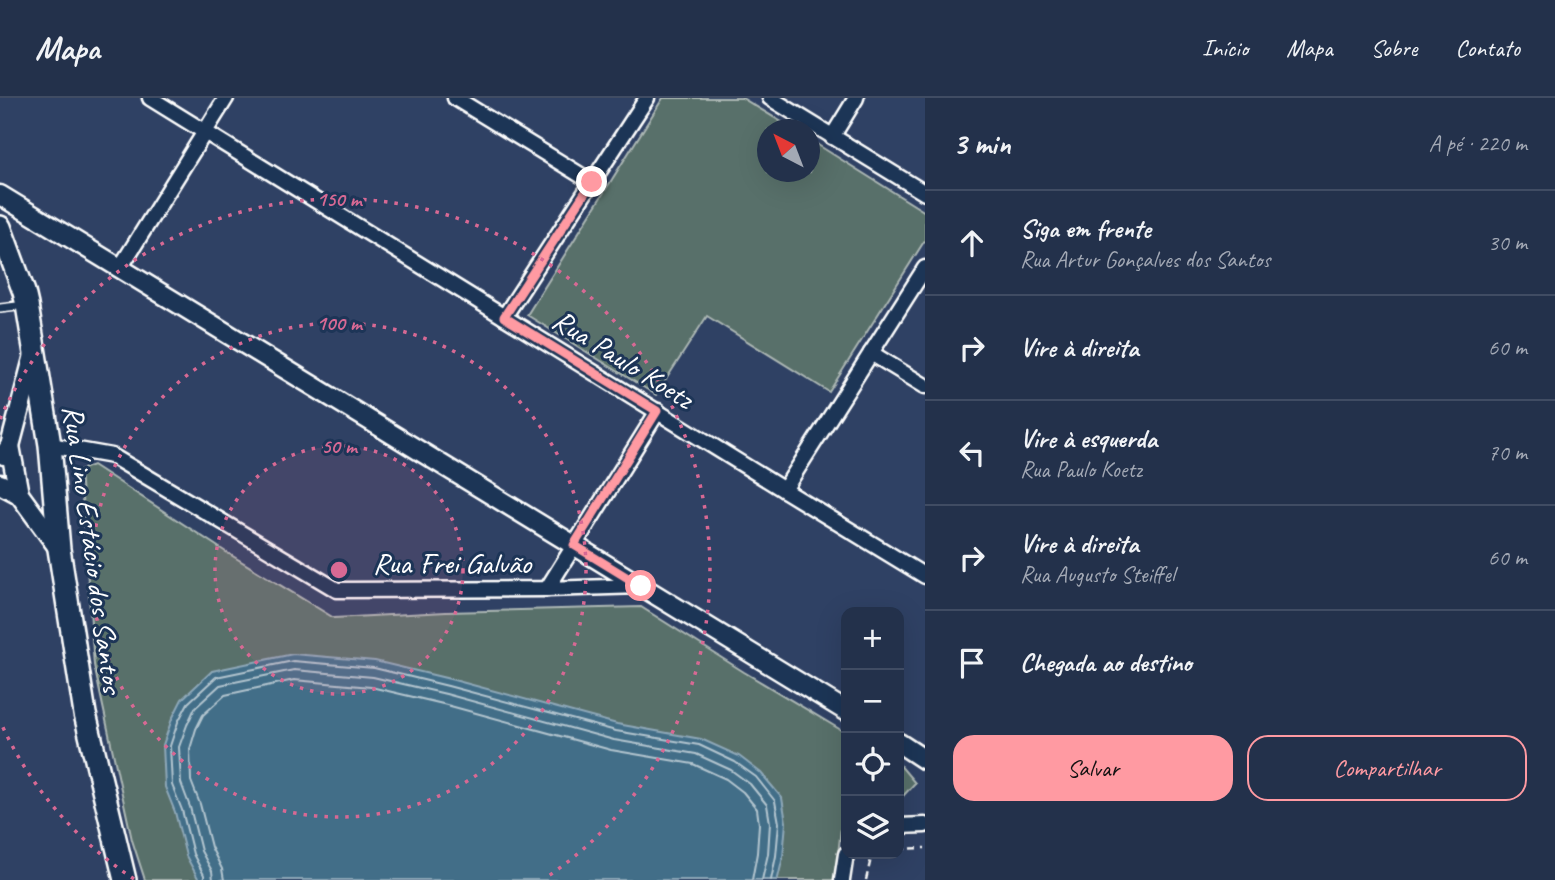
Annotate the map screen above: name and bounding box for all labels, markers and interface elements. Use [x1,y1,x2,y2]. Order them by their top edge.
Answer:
text: Mapa [35,27,100,69]
text: Início [1202,33,1248,63]
text: Mapa [1286,33,1333,63]
text: Sobre [1371,33,1417,63]
text: Contato [1455,33,1520,63]
north arrow [757,119,820,182]
text: 3 min [953,125,1010,163]
text: A pé · 220 m [1429,129,1527,158]
route end [576,166,607,197]
text: 150 m [316,186,364,212]
text: Siga em frente [1020,212,1151,245]
icon: ahead [953,224,991,262]
text: 30 m [1488,228,1527,257]
text: Rua Artur Gonçalves dos Santos [1020,245,1270,274]
street label: Rua Paulo Koetz [545,301,702,418]
text: 100 m [316,310,364,336]
icon: right [953,329,991,367]
text: Vire à direita [1020,331,1139,364]
text: 60 m [1488,333,1527,362]
street label: Rua Lino Estácio dos Santos [54,403,132,698]
text: Vire à esquerda [1020,422,1157,455]
text: 50 m [321,433,359,459]
icon: left [953,434,991,472]
text: 70 m [1488,438,1527,467]
text: Rua Paulo Koetz [1020,455,1142,484]
text: Vire à direita [1020,527,1139,560]
icon: right [953,539,991,577]
text: 60 m [1488,543,1527,572]
street label: Rua Frei Galvão [373,544,533,582]
centre of rings [327,558,351,582]
text: Rua Augusto Steiffel [1020,560,1175,589]
route start [625,570,656,601]
map controls [841,607,904,859]
button: + [841,607,904,670]
icon: arrive [953,644,991,682]
text: Chegada ao destino [1020,646,1192,679]
button: − [841,670,904,733]
button: locate [841,733,904,796]
button: Salvar [953,735,1233,801]
button: Compartilhar [1247,735,1527,801]
button: layers [841,796,904,859]

